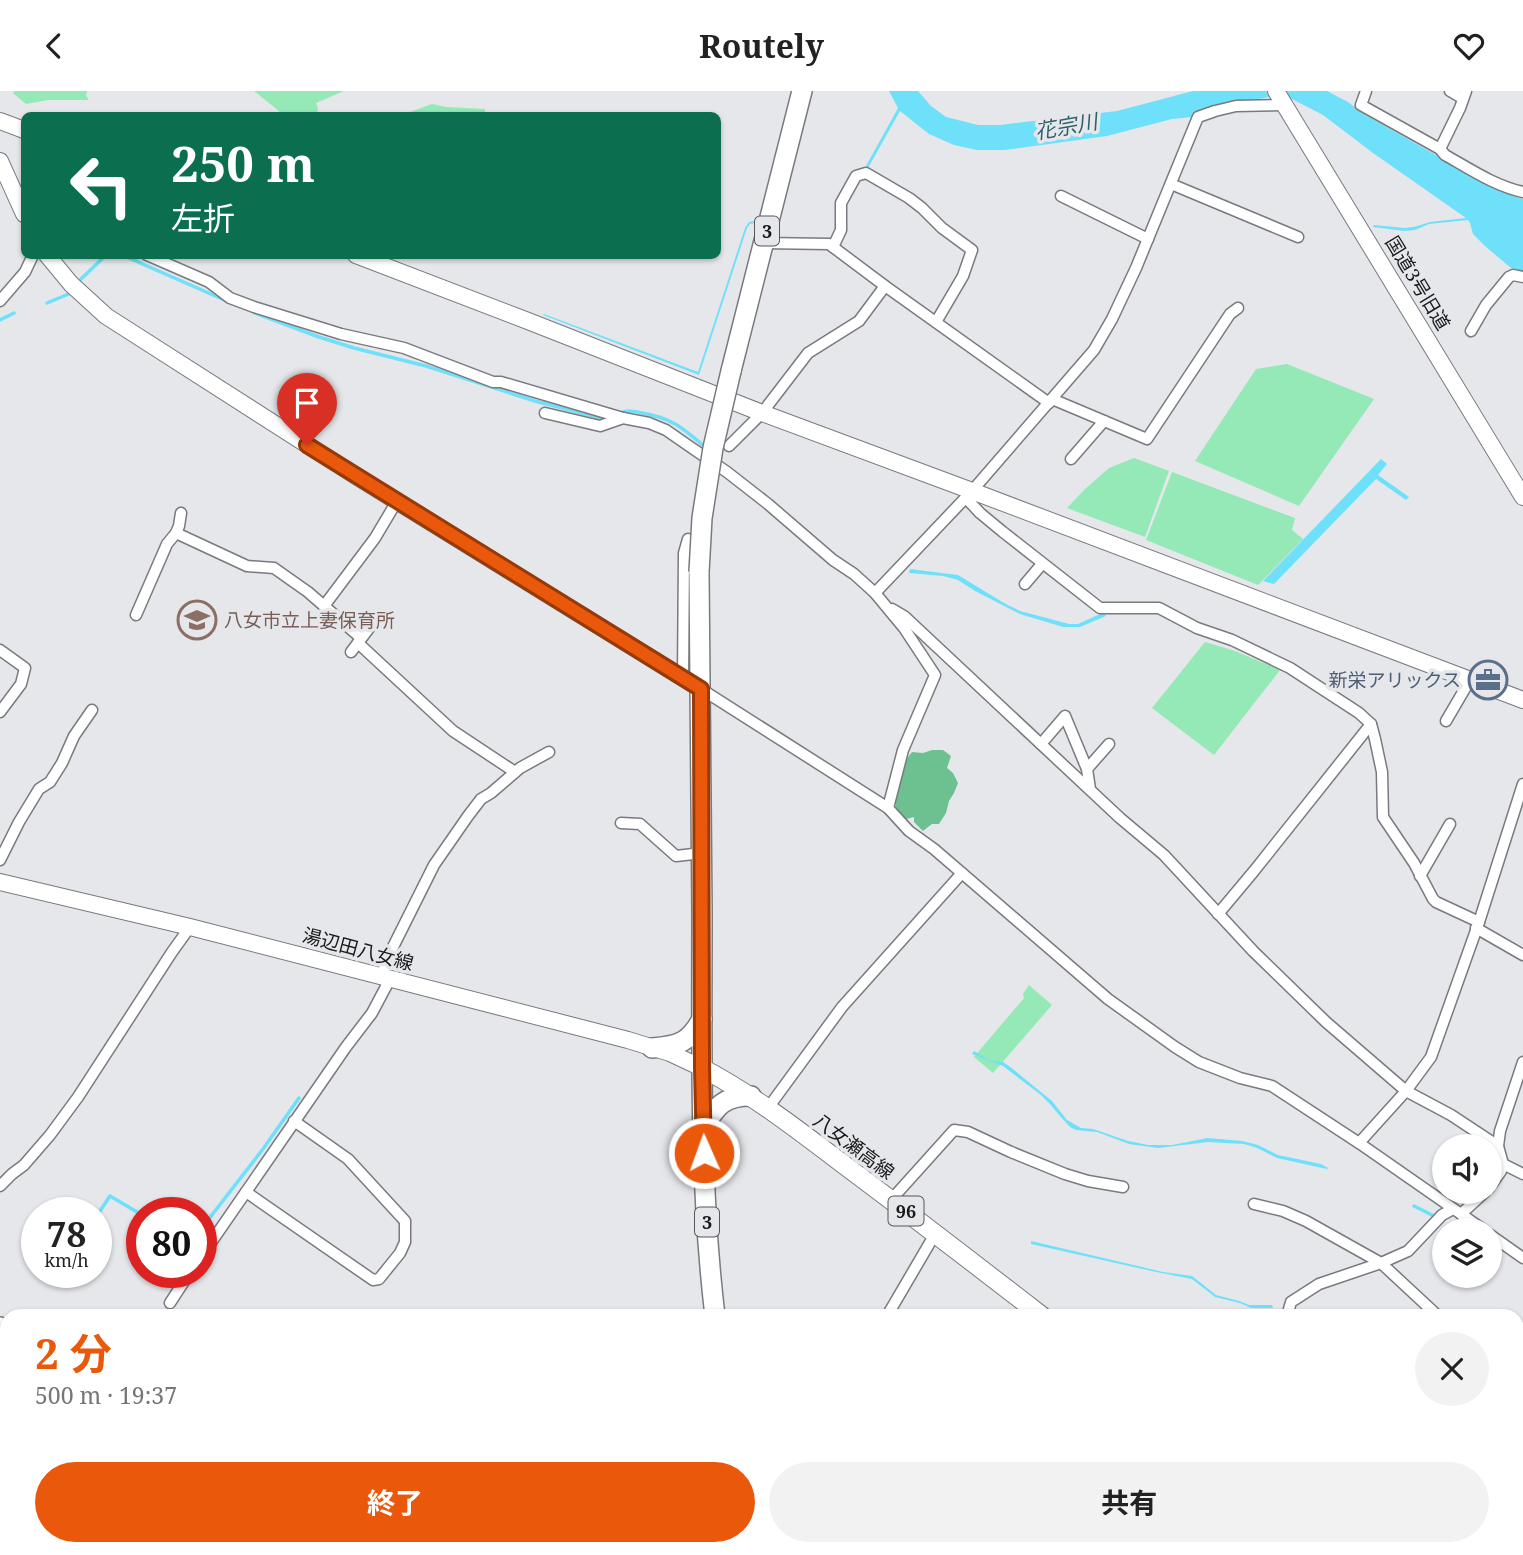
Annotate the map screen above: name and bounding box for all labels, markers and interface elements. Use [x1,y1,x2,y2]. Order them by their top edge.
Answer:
text: Routely [699,24,824,67]
icon: back [35,27,73,65]
icon: heart [1450,27,1488,65]
water label: 花宗川 [1033,106,1101,145]
text: 250 m [171,130,315,196]
icon: left [56,140,147,231]
text: 左折 [171,196,235,239]
road number: 3 [755,216,779,245]
street label: 国道3号旧道 [1380,231,1456,335]
pin [277,373,337,445]
icon: arrive [288,384,326,422]
school or university icon: 八女市立上妻保育所 [176,599,218,641]
place label: 八女市立上妻保育所 [224,607,395,633]
office icon: 新栄アリックス [1467,659,1509,701]
place label: 新栄アリックス [1329,667,1461,693]
street label: 湯辺田八女線 [300,922,416,976]
street label: 八女瀬高線 [808,1107,900,1185]
position arrow [667,1116,741,1190]
map controls [1432,1134,1502,1288]
button: sound [1432,1134,1502,1204]
speed limit sign: 80 [126,1197,217,1288]
road number: 96 [888,1197,923,1225]
road number: 3 [695,1207,719,1237]
text: 78 [47,1210,86,1257]
button: layers [1432,1218,1502,1288]
text: km/h [44,1248,89,1272]
text: 2 分 [35,1324,112,1381]
button: close [1415,1332,1489,1406]
text: 500 m · 19:37 [35,1379,177,1411]
button: 終了 [35,1462,755,1542]
button: 共有 [769,1462,1489,1542]

